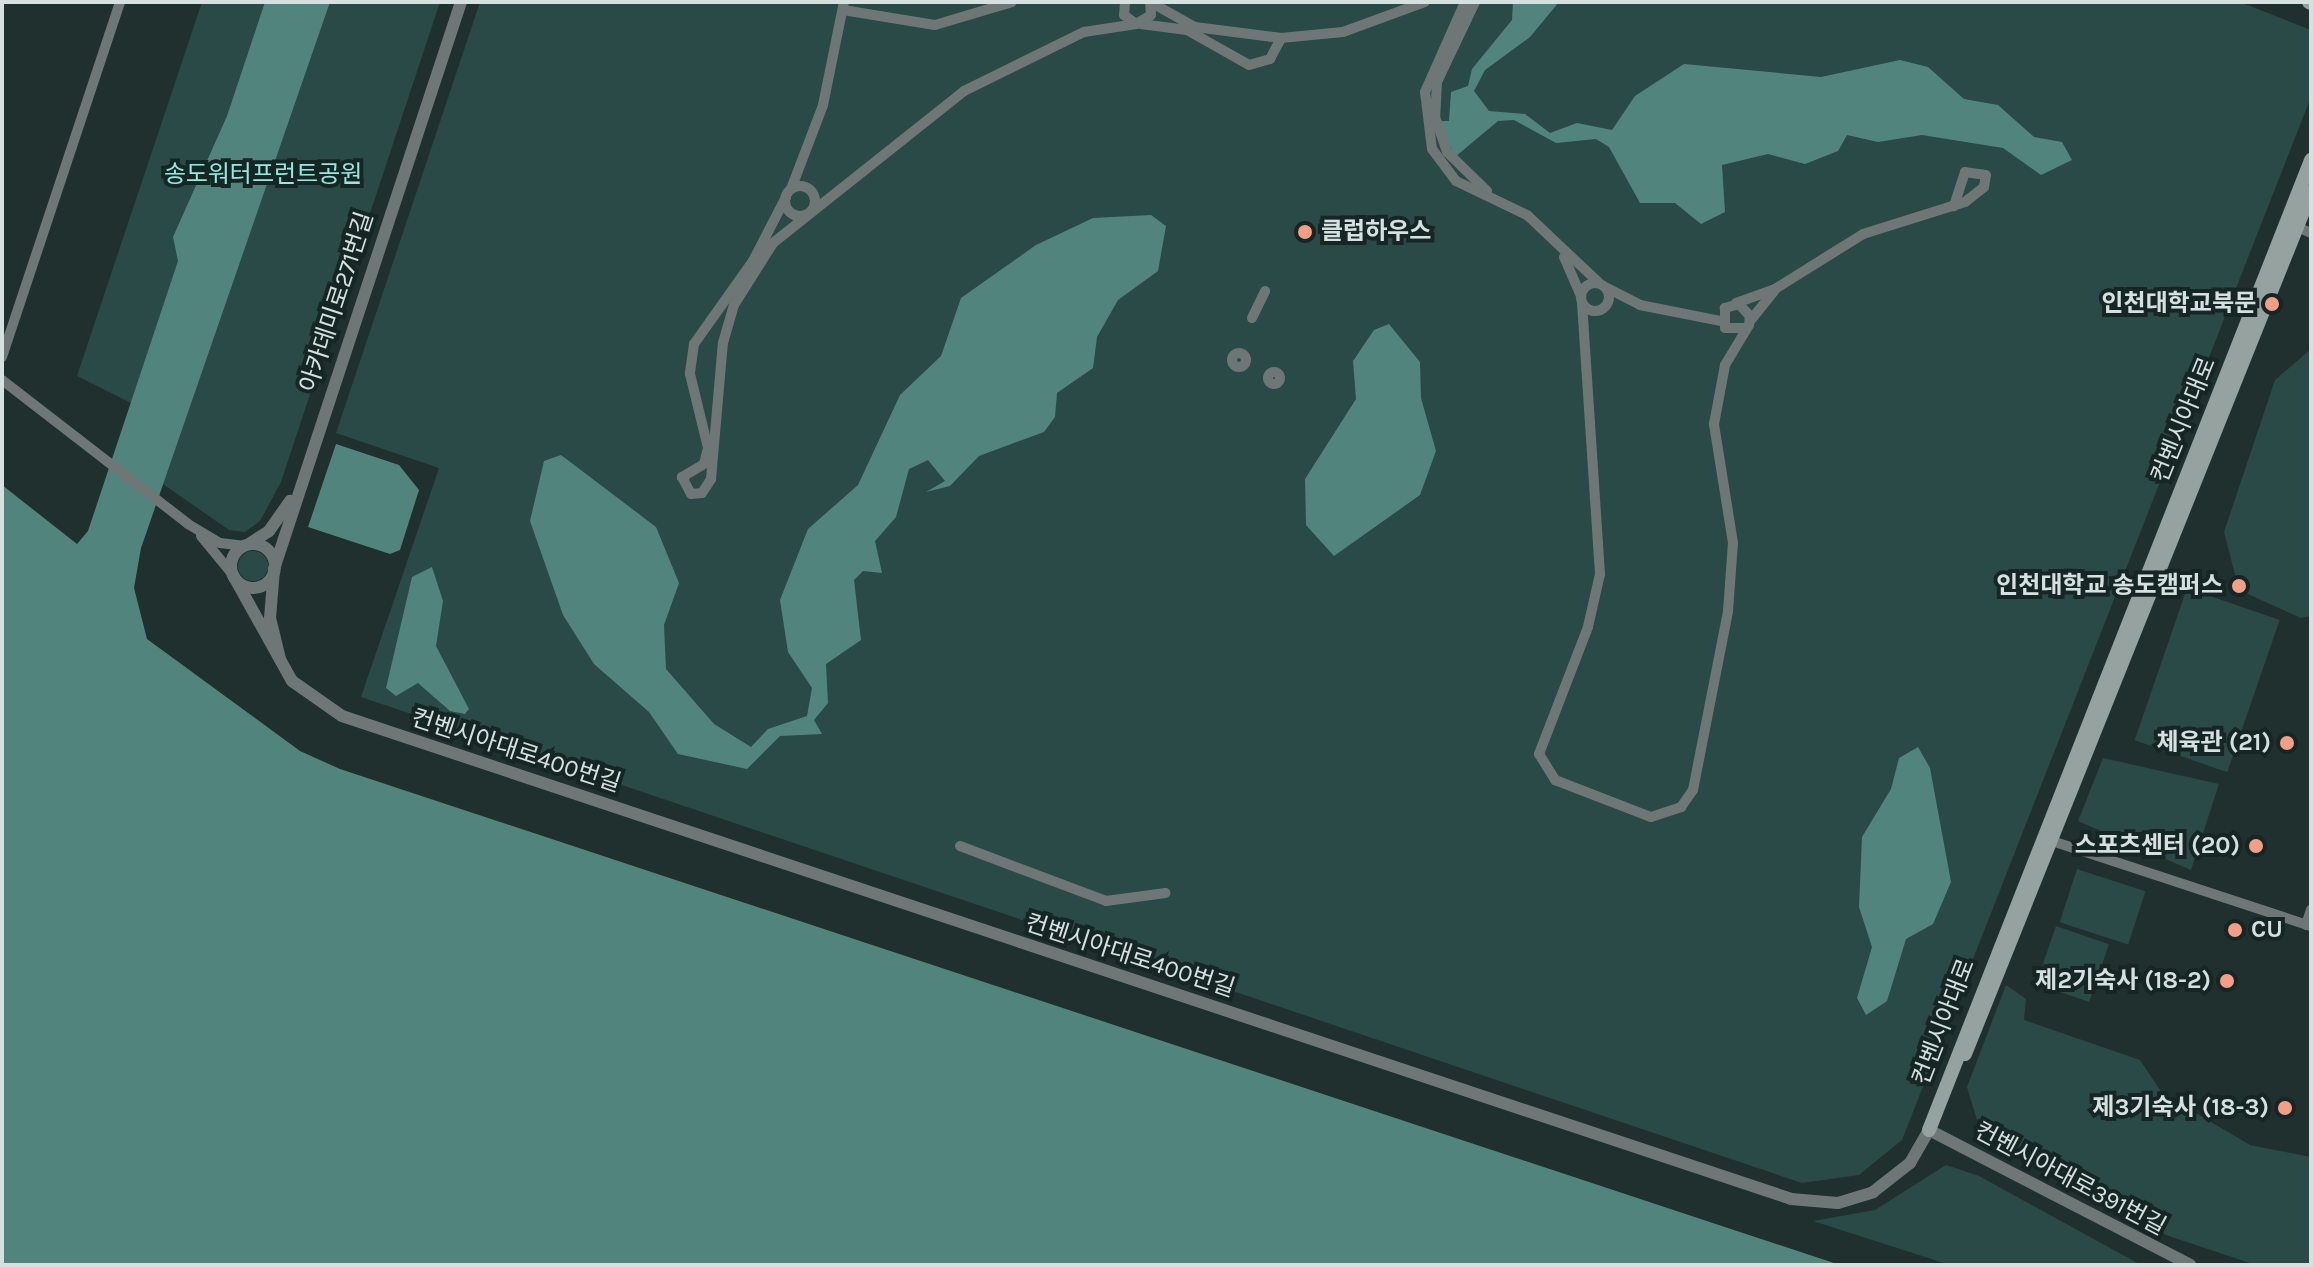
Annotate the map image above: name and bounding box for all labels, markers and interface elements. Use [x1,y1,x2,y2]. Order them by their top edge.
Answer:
park label: 송도워터프런트공원 [164,161,362,189]
street label: 아카데미로271번길 [294,208,380,396]
place label: 클럽하우스 [1321,218,1431,246]
marker: 클럽하우스 [1296,223,1314,241]
place label: 인천대학교북문 [2101,290,2256,318]
marker: 인천대학교북문 [2263,295,2281,313]
street label: 컨벤시아대로 [2146,353,2222,487]
place label: 인천대학교 송도캠퍼스 [1996,572,2223,600]
marker: 인천대학교 송도캠퍼스 [2230,577,2248,595]
street label: 컨벤시아대로400번길 [408,704,624,798]
place label: 체육관 (21) [2156,729,2271,757]
marker: 체육관 (21) [2278,734,2296,752]
place label: 스포츠센터 (20) [2075,832,2240,860]
marker: 스포츠센터 (20) [2247,837,2265,855]
street label: 컨벤시아대로400번길 [1022,909,1238,1003]
place label: CU [2251,916,2283,944]
marker: CU [2226,921,2244,939]
street label: 컨벤시아대로 [1907,955,1981,1089]
place label: 제2기숙사 (18-2) [2035,967,2211,995]
marker: 제2기숙사 (18-2) [2218,972,2236,990]
place label: 제3기숙사 (18-3) [2093,1094,2269,1122]
marker: 제3기숙사 (18-3) [2276,1099,2294,1117]
street label: 컨벤시아대로391번길 [1969,1116,2171,1242]

